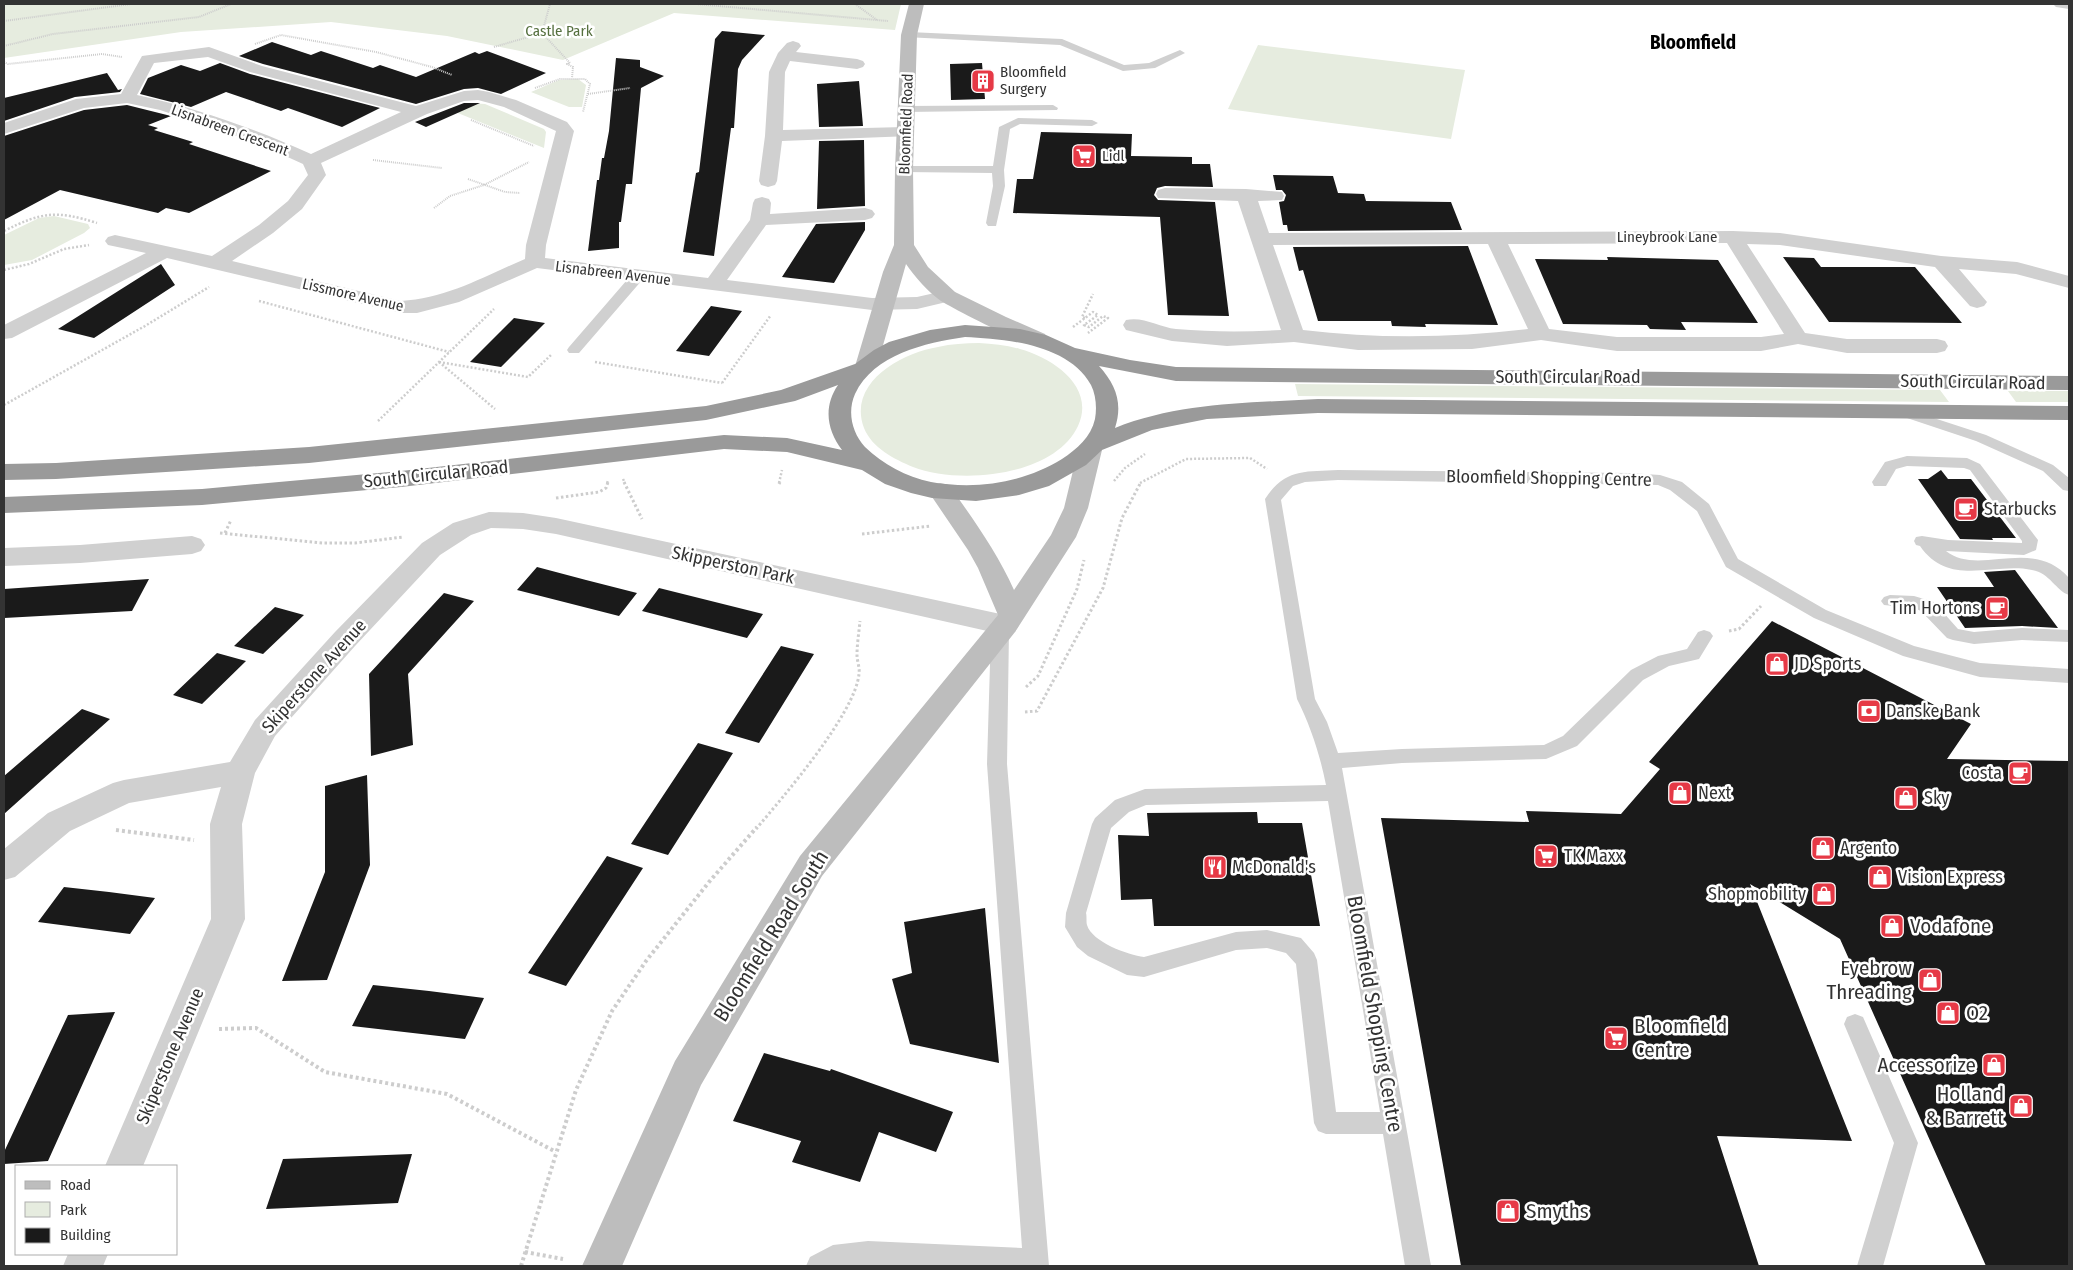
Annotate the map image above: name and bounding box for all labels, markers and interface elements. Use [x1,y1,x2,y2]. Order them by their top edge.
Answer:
park label: Castle Park [525,22,593,40]
district label: Bloomfield [1650,31,1736,54]
place label: Bloomfield Surgery [1000,63,1067,98]
building icon: Bloomfield Surgery [970,68,996,94]
street label: Bloomfield Road [895,73,917,175]
street label: Lisnabreen Crescent [169,100,291,160]
supermarket icon: Lidl [1071,143,1097,169]
place label: Lidl [1102,147,1124,165]
street label: Lineybrook Lane [1617,228,1717,246]
street label: Lisnabreen Avenue [554,257,672,289]
street label: Lissmore Avenue [301,275,405,315]
street label: South Circular Road [1495,366,1641,388]
street label: South Circular Road [1900,370,2046,394]
street label: South Circular Road [363,455,509,493]
street label: Bloomfield Shopping Centre [1446,465,1652,491]
cafe icon: Starbucks [1953,496,1979,522]
place label: Starbucks [1984,498,2057,520]
street label: Skipperston Park [670,541,797,589]
cafe icon: Tim Hortons [1984,595,2010,621]
place label: Tim Hortons [1890,597,1980,619]
street label: Skiperstone Avenue [257,614,371,738]
shop icon: JD Sports [1764,651,1790,677]
place label: JD Sports [1794,653,1862,675]
bank icon: Danske Bank [1856,698,1882,724]
place label: Danske Bank [1886,700,1981,722]
cafe icon: Costa [2007,760,2033,786]
place label: Costa [1961,762,2002,784]
shop icon: Next [1667,780,1693,806]
place label: Next [1698,782,1732,804]
shop icon: Sky [1893,785,1919,811]
place label: Sky [1924,787,1949,809]
shop icon: Argento [1810,835,1836,861]
place label: Argento [1840,837,1897,859]
supermarket icon: TK Maxx [1533,843,1559,869]
place label: TK Maxx [1564,845,1624,867]
street label: Bloomfield Road South [708,846,834,1026]
restaurant icon: McDonald's [1202,854,1228,880]
place label: McDonald's [1232,856,1316,878]
shop icon: Vision Express [1867,864,1893,890]
place label: Vision Express [1898,866,2003,888]
shop icon: Shopmobility [1811,881,1837,907]
place label: Shopmobility [1708,883,1806,905]
street label: Bloomfield Shopping Centre [1341,894,1409,1134]
shop icon: Vodafone [1879,913,1905,939]
place label: Vodafone [1910,913,1991,939]
place label: Eyebrow Threading [1827,955,1912,1005]
shop icon: Eyebrow Threading [1917,967,1943,993]
street label: Skiperstone Avenue [131,984,209,1127]
shop icon: O2 [1935,1000,1961,1026]
place label: O2 [1966,1000,1988,1026]
place label: Bloomfield Centre [1634,1013,1727,1063]
supermarket icon: Bloomfield Centre [1603,1025,1629,1051]
place label: Accessorize [1877,1052,1976,1078]
shop icon: Accessorize [1981,1052,2007,1078]
place label: Holland & Barrett [1925,1081,2004,1131]
shop icon: Holland & Barrett [2008,1093,2034,1119]
legend [15,1165,178,1255]
text: Road [60,1176,91,1194]
shop icon: Smyths [1495,1198,1521,1224]
place label: Smyths [1526,1198,1589,1224]
text: Park [60,1201,87,1219]
text: Building [60,1226,111,1244]

